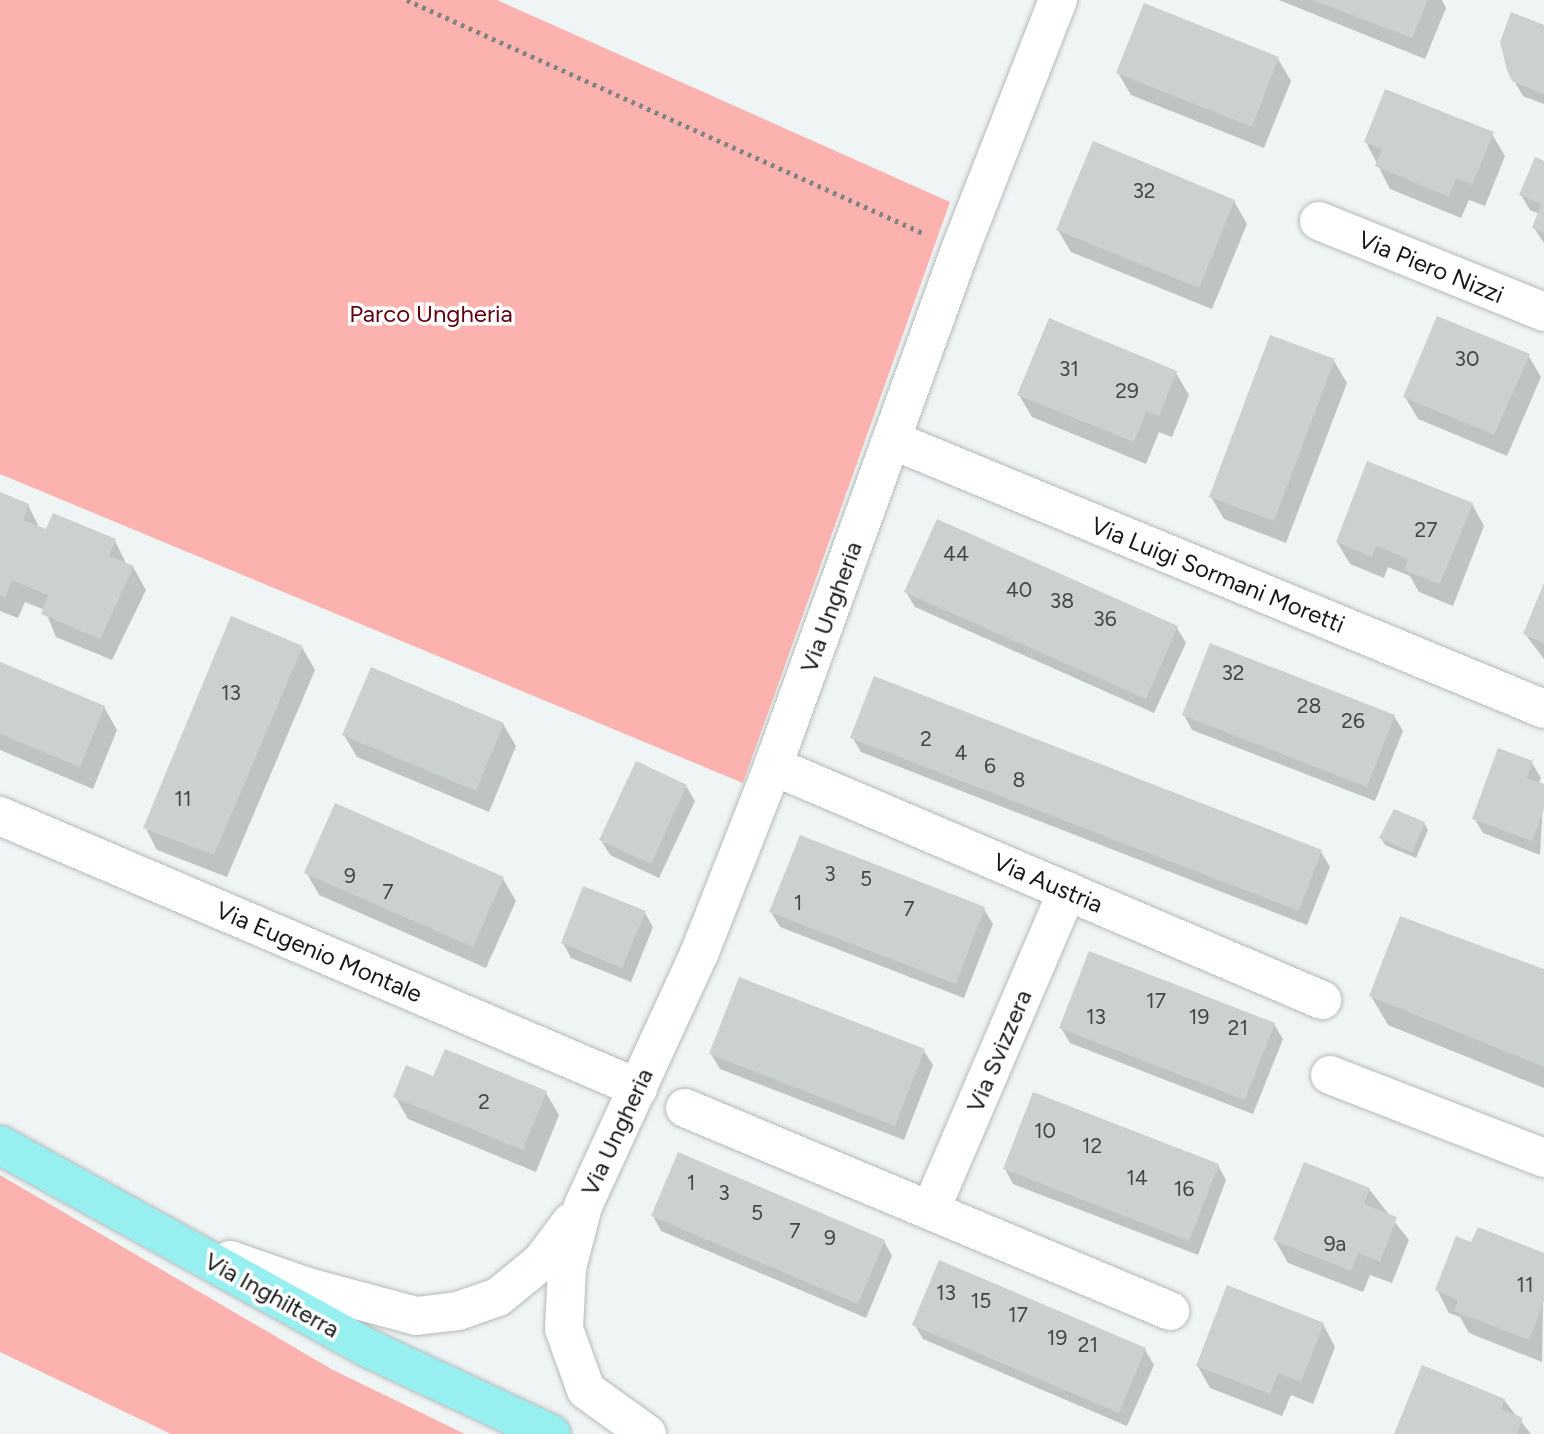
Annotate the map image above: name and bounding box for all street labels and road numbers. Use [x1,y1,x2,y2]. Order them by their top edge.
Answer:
street label: Via Piero Nizzi [1354,225,1508,309]
street label: Via Luigi Sormani Moretti [1087,511,1349,639]
street label: Via Ungheria [794,538,868,676]
street label: Via Austria [989,847,1107,919]
street label: Via Eugenio Montale [212,896,426,1008]
street label: Via Svizzera [960,985,1038,1117]
street label: Via Ungheria [575,1064,659,1200]
street label: Via Inghilterra [200,1246,344,1344]

